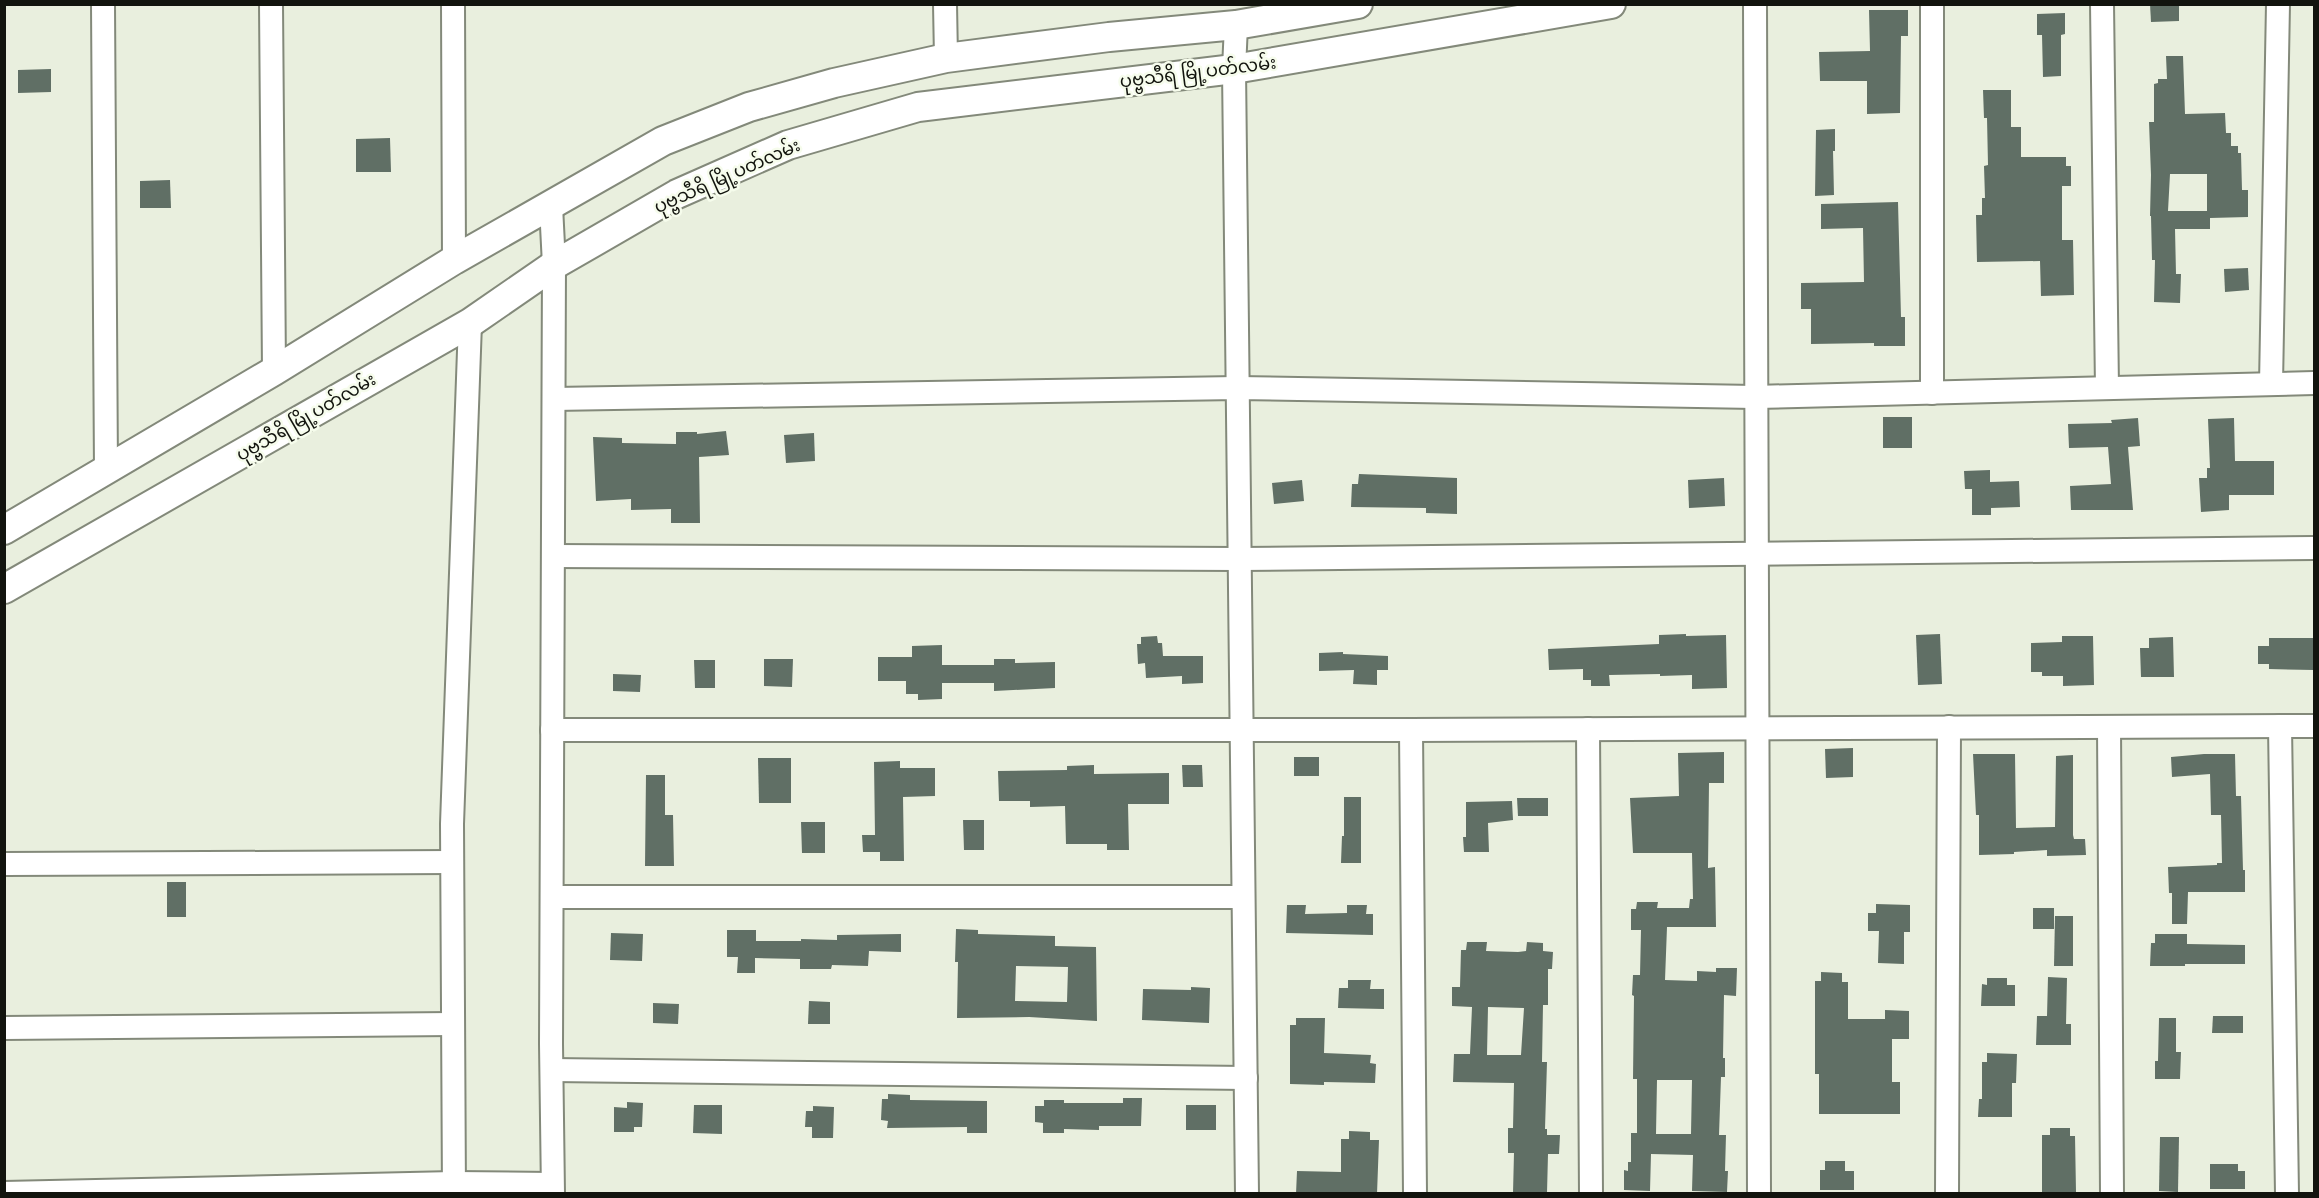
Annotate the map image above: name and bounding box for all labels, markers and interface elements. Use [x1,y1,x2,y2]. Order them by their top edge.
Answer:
street label: ပုဗ္ဗသီရိ မြို့ပတ်လမ်း [1118,49,1278,97]
street label: ပုဗ္ဗသီရိ မြို့ပတ်လမ်း [649,131,805,222]
street label: ပုဗ္ဗသီရိ မြို့ပတ်လမ်း [231,365,382,470]

